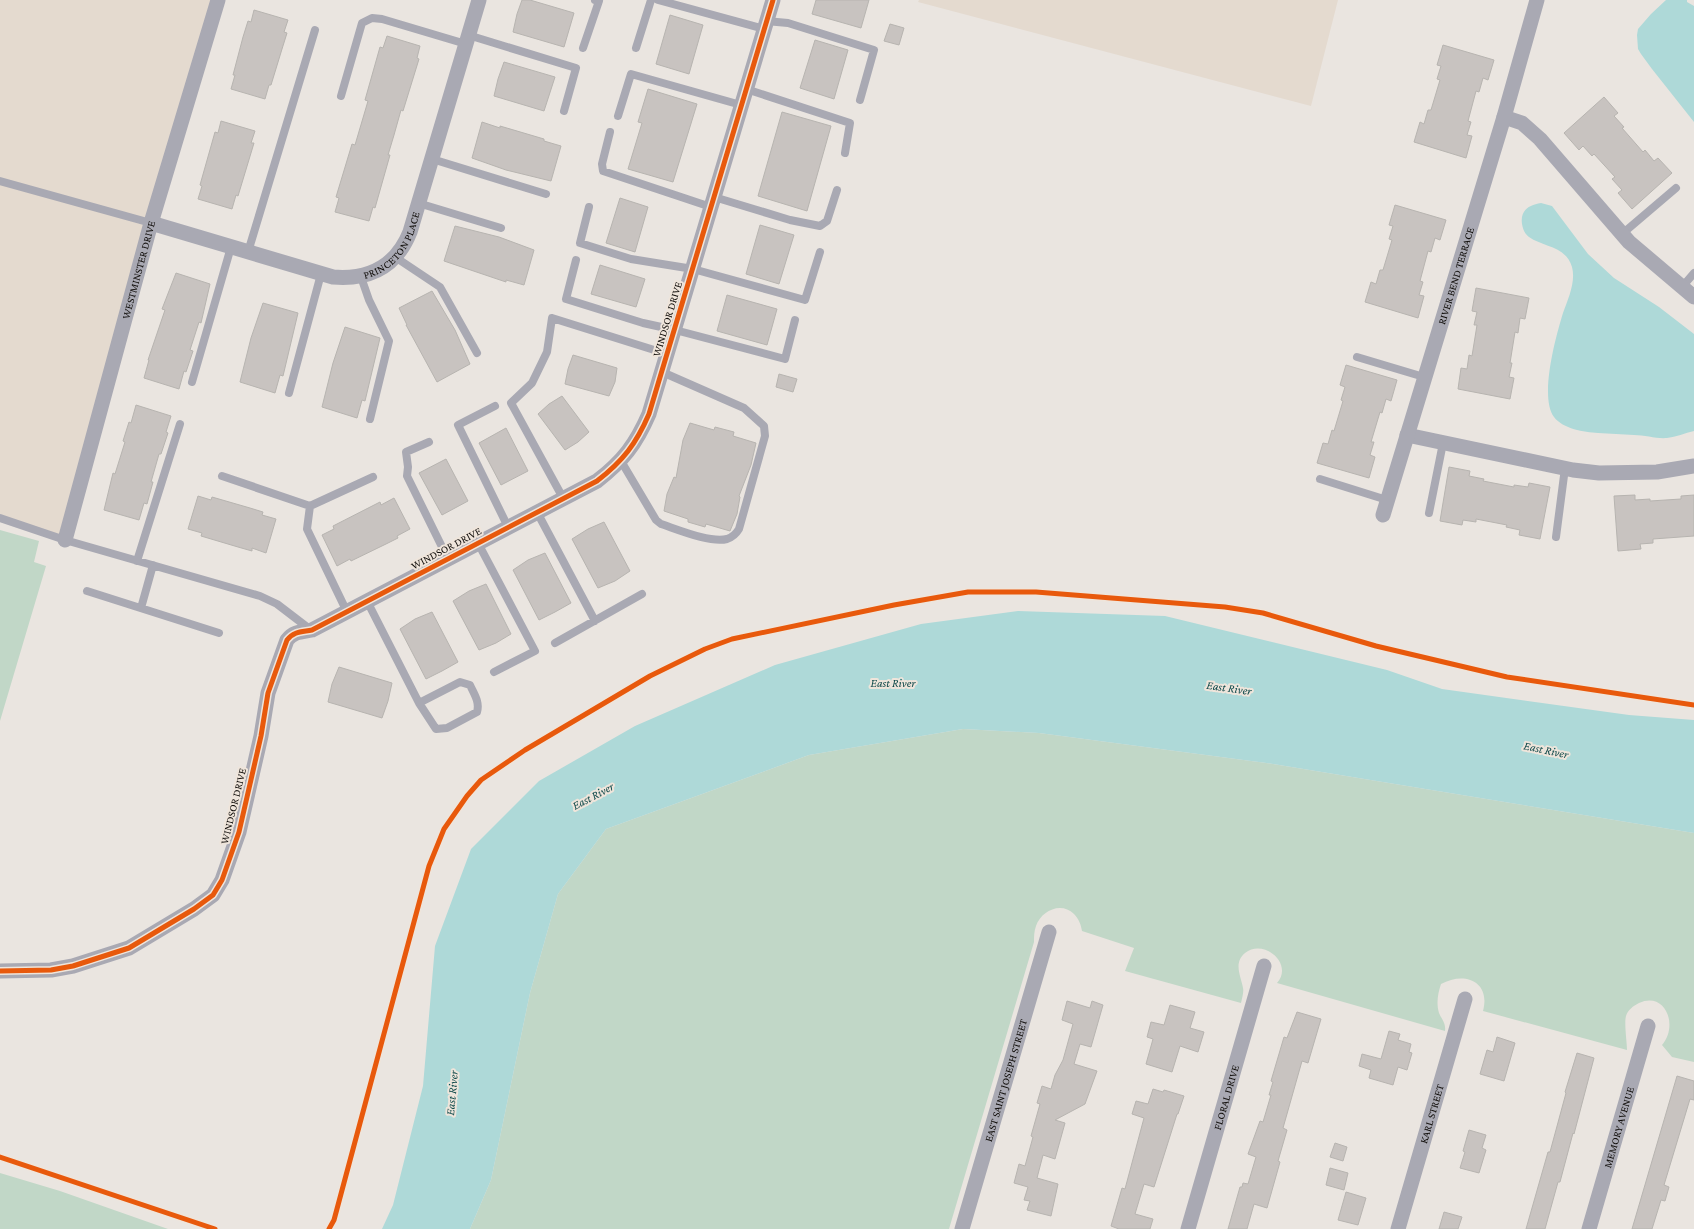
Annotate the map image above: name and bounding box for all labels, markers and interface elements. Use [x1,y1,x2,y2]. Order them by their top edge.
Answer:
street label: PRINCETON PLACE [362,210,422,281]
street label: WESTMINSTER DRIVE [119,219,157,320]
street label: RIVER BEND TERRACE [1435,226,1476,326]
street label: WINDSOR DRIVE [650,280,684,358]
street label: WINDSOR DRIVE [409,524,483,572]
water label: East River [870,676,916,690]
water label: East River [1206,678,1253,698]
water label: East River [1522,738,1570,762]
street label: WINDSOR DRIVE [218,767,248,845]
water label: East River [570,779,617,813]
street label: EAST SAINT JOSEPH STREET [982,1018,1029,1143]
street label: FLORAL DRIVE [1211,1064,1241,1131]
water label: East River [443,1069,461,1116]
street label: KARL STREET [1417,1083,1446,1145]
street label: MEMORY AVENUE [1601,1085,1636,1169]

